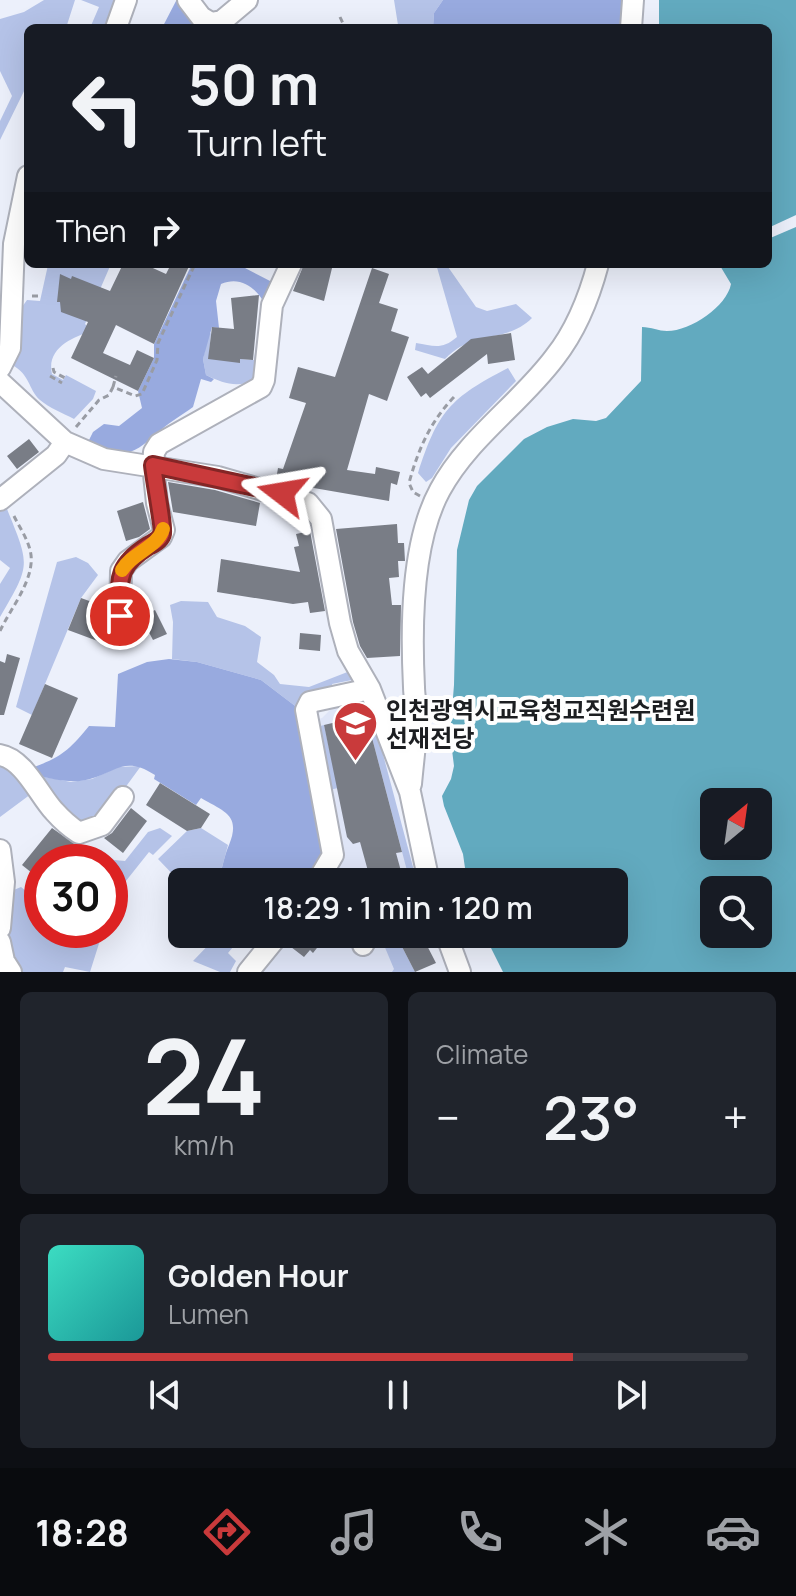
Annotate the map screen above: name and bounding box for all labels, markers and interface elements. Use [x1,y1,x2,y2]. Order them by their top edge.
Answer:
text: 50 m [188,45,319,122]
icon: left [56,56,160,160]
text: Turn left [188,118,327,167]
icon: right [143,208,187,252]
text: Then [56,210,127,251]
position arrow [240,451,324,535]
pin [86,582,154,650]
icon: arrive [98,594,142,638]
place label: 인천광역시교육청교직원수련원 선재전당 [386,693,695,754]
school or university icon: 인천광역시교육청교직원수련원 선재전당 [331,699,379,762]
north arrow [700,788,772,860]
map controls [700,788,772,948]
speed limit sign: 30 [24,844,128,948]
button: search [700,876,772,948]
text: 18:29 · 1 min · 120 m [263,887,533,928]
text: 24 [142,1004,266,1146]
text: Climate [436,1036,528,1072]
text: 23° [543,1076,639,1158]
text: − [436,1087,460,1147]
text: + [723,1087,748,1147]
text: km/h [174,1127,234,1163]
text: Golden Hour [168,1255,349,1296]
text: Lumen [168,1296,249,1332]
icon: previous [143,1373,187,1417]
icon: pause [376,1373,420,1417]
icon: next [609,1373,653,1417]
icon: directions [199,1504,255,1560]
icon: music [326,1504,382,1560]
icon: phone [452,1504,508,1560]
icon: climate [578,1504,634,1560]
icon: car [705,1504,761,1560]
text: 18:28 [35,1508,129,1557]

